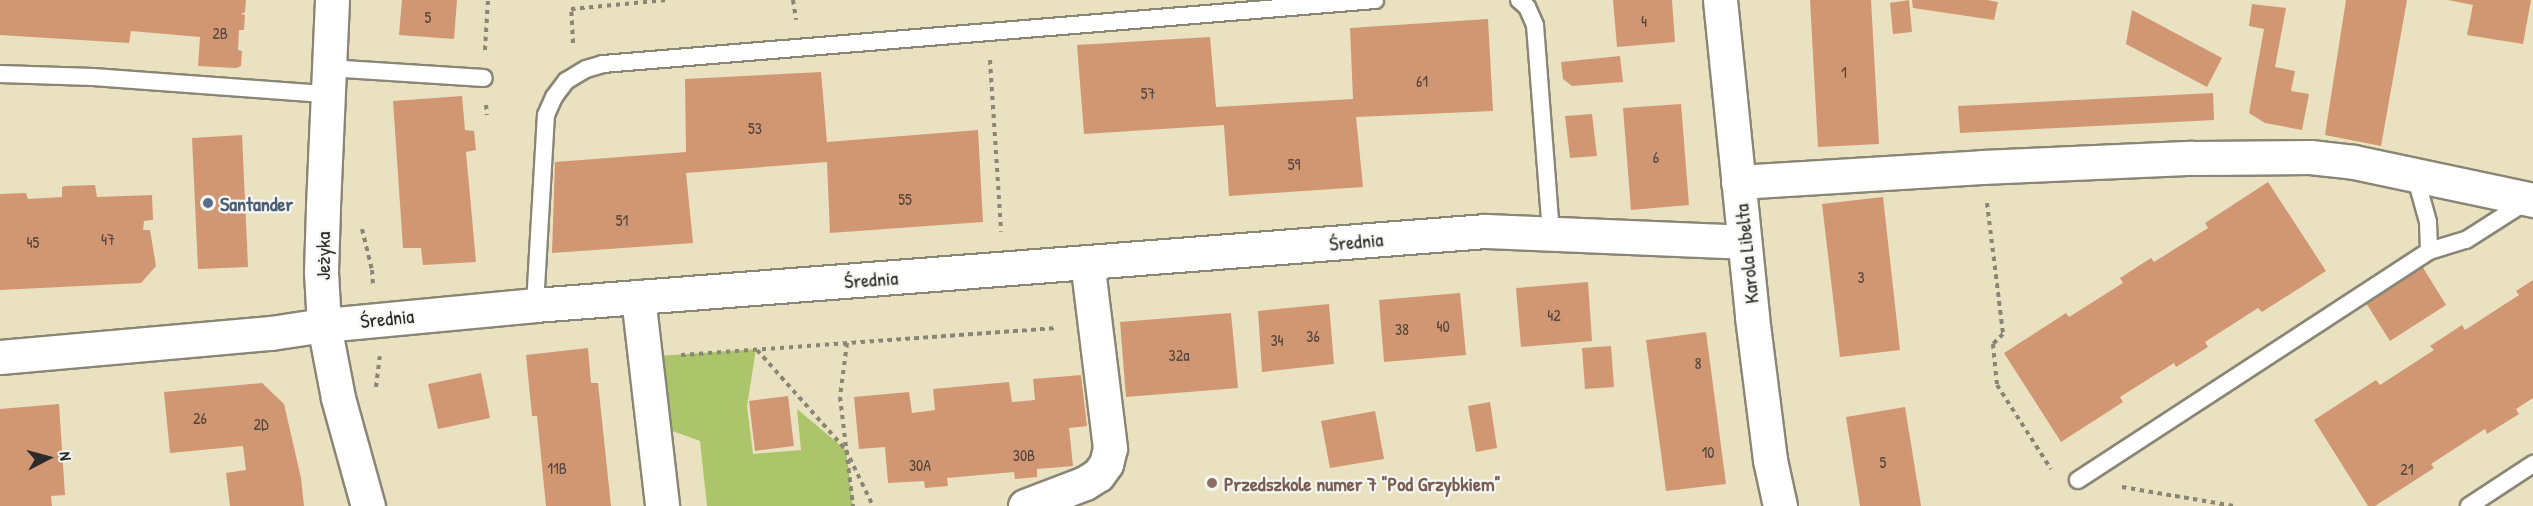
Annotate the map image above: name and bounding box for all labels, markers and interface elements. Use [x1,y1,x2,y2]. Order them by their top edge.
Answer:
house number: 5 [425,7,431,27]
house number: 4 [1641,11,1647,31]
house number: 2B [212,23,228,43]
house number: 1 [1841,62,1847,82]
house number: 61 [1416,71,1428,91]
house number: 57 [1141,83,1155,103]
house number: 53 [748,118,762,138]
house number: 6 [1653,147,1659,167]
house number: 59 [1288,154,1300,174]
house number: 55 [898,189,912,209]
place label: Santander [220,191,293,215]
marker: Santander [201,196,215,210]
street label: Karola Libelta [1729,203,1763,305]
house number: 51 [616,210,628,230]
street label: Średnia [1328,227,1384,255]
house number: 47 [101,229,115,249]
house number: 45 [27,232,39,252]
street label: Jeżyka [310,232,334,280]
street label: Średnia [843,265,899,293]
house number: 3 [1857,267,1865,287]
street label: Średnia [359,303,415,333]
house number: 42 [1547,305,1561,325]
house number: 40 [1436,316,1450,336]
house number: 38 [1395,319,1409,339]
house number: 36 [1306,326,1320,346]
house number: 34 [1270,330,1284,350]
house number: 32a [1169,345,1189,365]
house number: 8 [1695,353,1701,373]
house number: 26 [193,408,207,428]
house number: 2D [253,414,269,434]
north arrow [18,428,78,488]
house number: 10 [1702,442,1714,462]
house number: 30B [1013,445,1035,465]
text: N [55,451,77,461]
house number: 5 [1880,452,1886,472]
house number: 30A [909,455,931,475]
house number: 11B [547,458,567,478]
house number: 21 [2400,459,2414,479]
place label: Przedszkole numer 7 "Pod Grzybkiem" [1224,471,1501,495]
marker: Przedszkole numer 7 "Pod Grzybkiem" [1205,476,1219,490]

